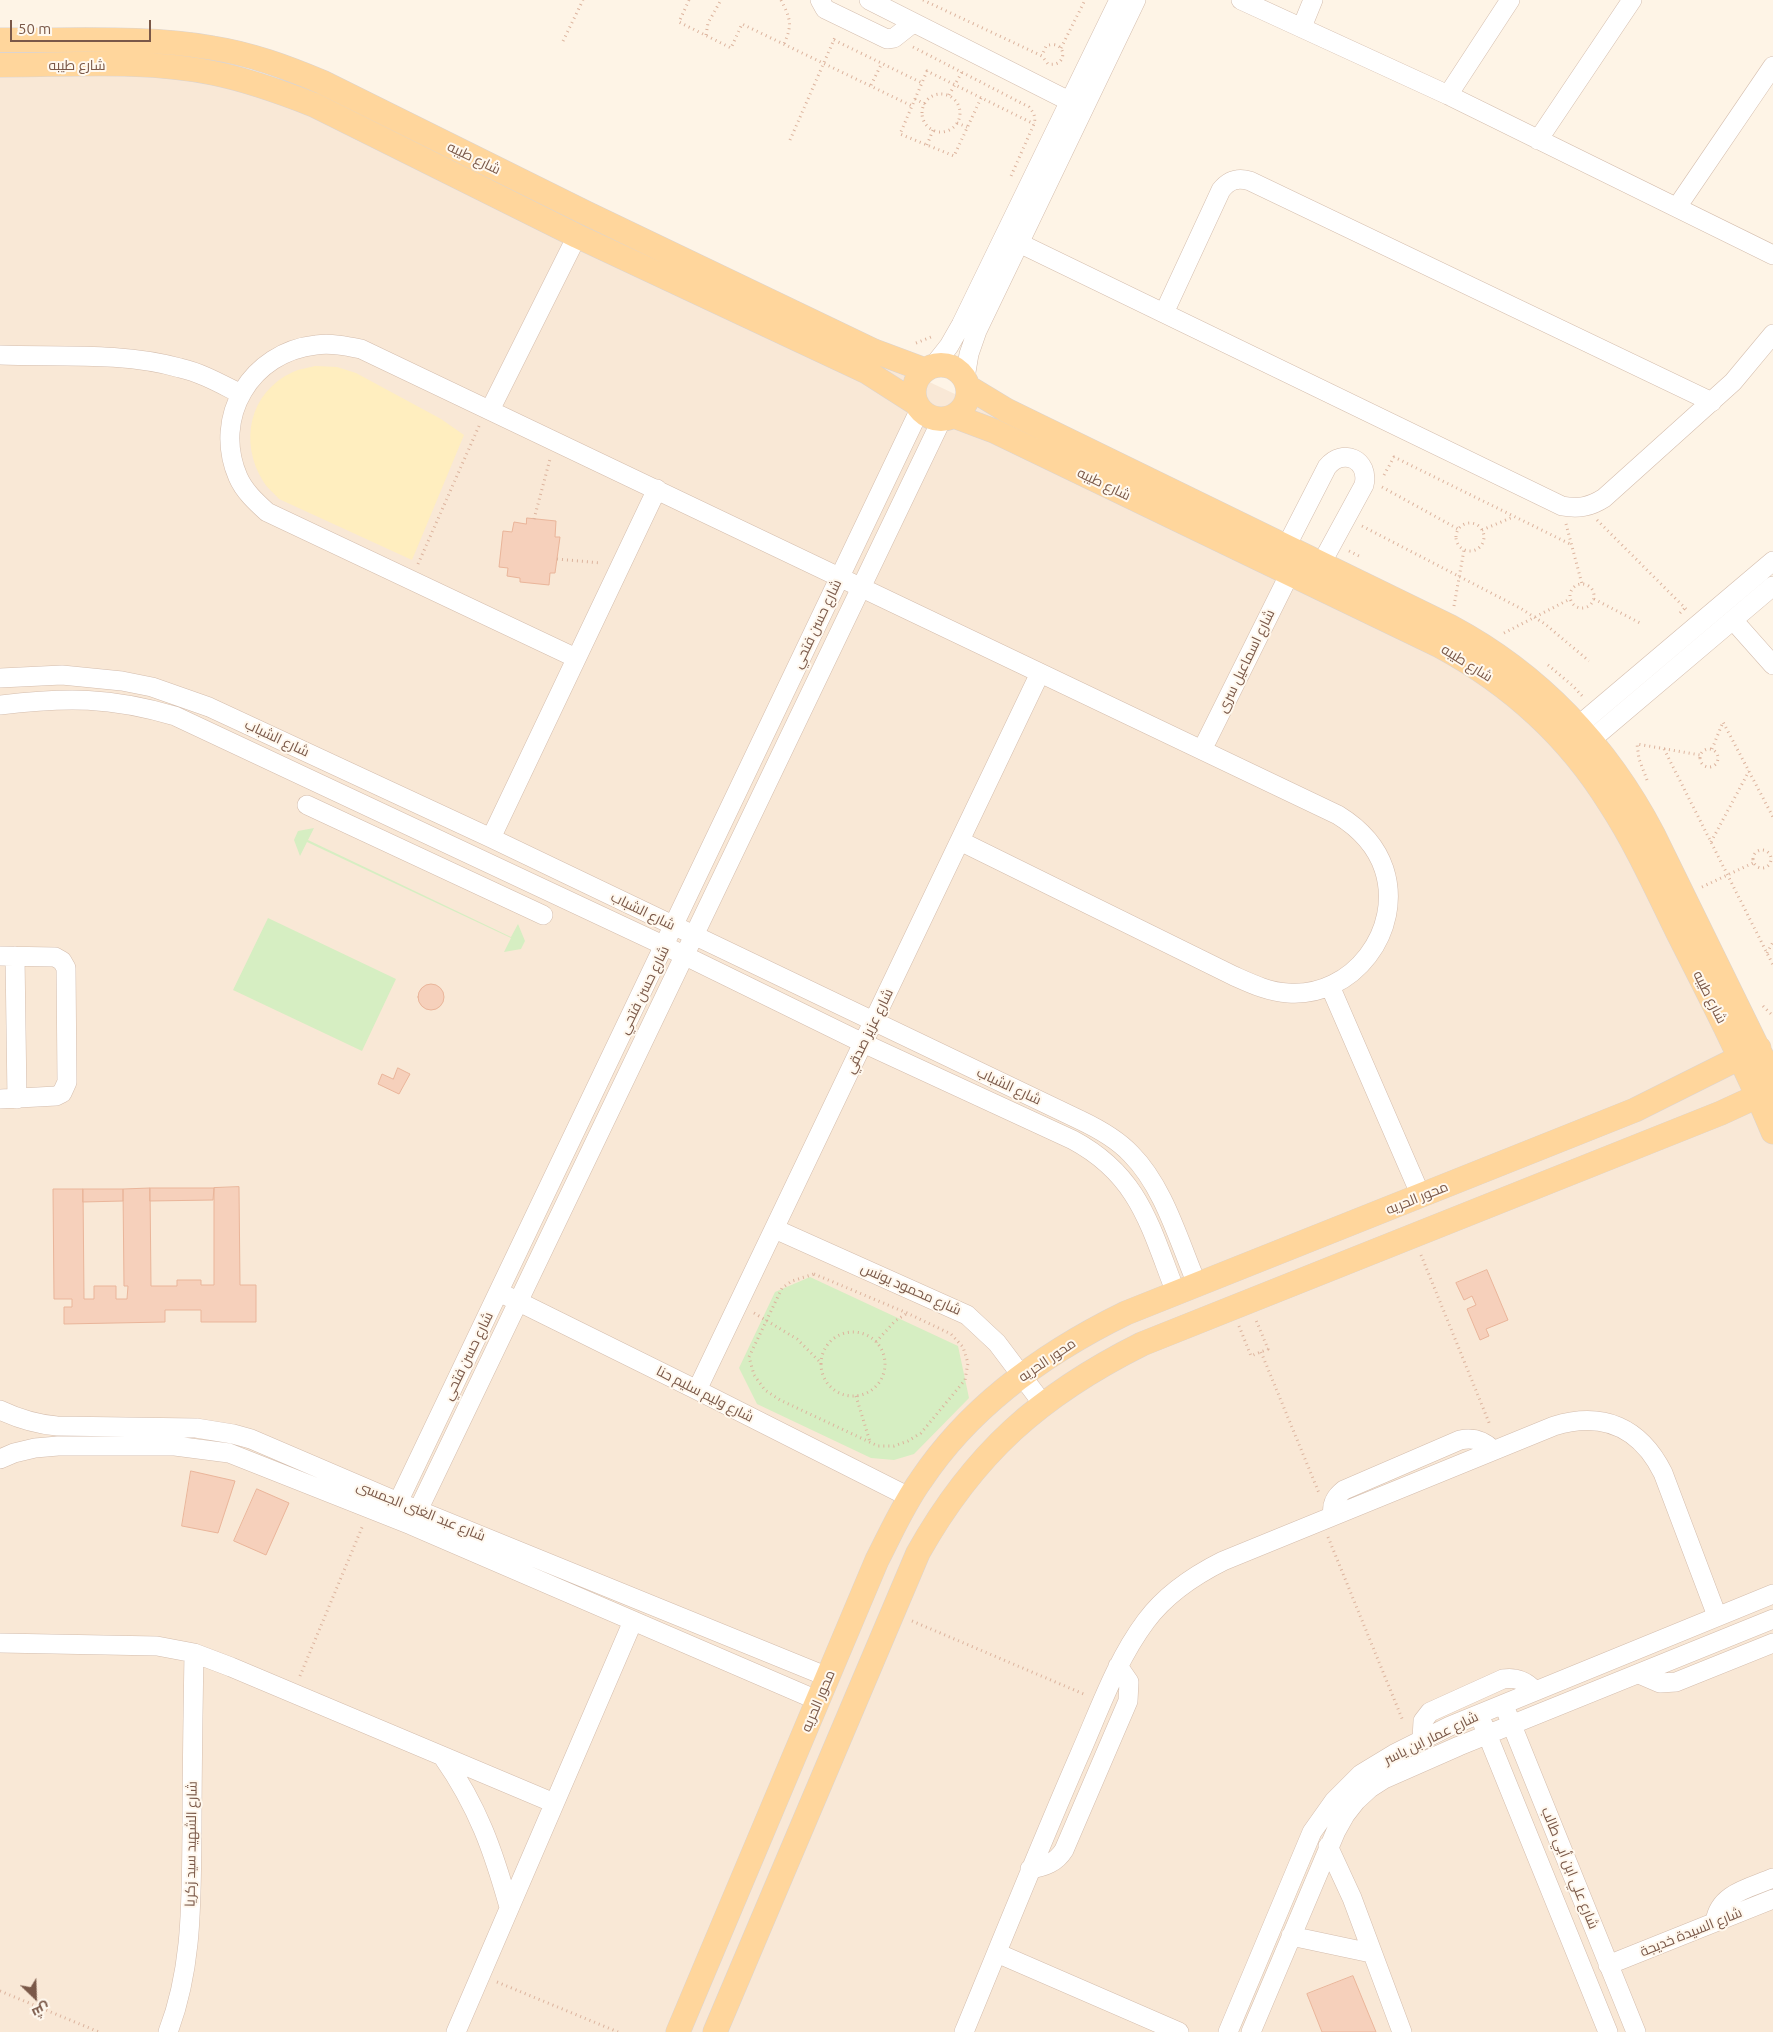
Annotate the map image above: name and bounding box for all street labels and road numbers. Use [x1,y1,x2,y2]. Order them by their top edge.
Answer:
street label: شارع طيبه [48,57,106,73]
street label: شارع طيبه [445,138,503,178]
street label: شارع طيبه [1075,464,1133,504]
street label: شارع حسن فتحي [789,577,845,671]
street label: شارع اسماعيل سرى [1214,607,1278,715]
street label: شارع طيبه [1438,641,1496,685]
street label: شارع الشباب [242,716,312,760]
street label: شارع الشباب [608,888,678,934]
street label: شارع حسن فتحي [615,943,673,1037]
street label: شارع طيبه [1690,968,1730,1026]
street label: شارع عزيز صدقي [841,986,897,1076]
street label: شارع الشباب [974,1064,1044,1108]
street label: محور الحريه [1383,1178,1451,1218]
street label: شارع محمود يونس [858,1259,964,1319]
street label: شارع حسن فتحي [439,1309,497,1403]
street label: محور الحريه [1015,1335,1079,1385]
street label: شارع وليم سليم حنا [654,1362,756,1426]
street label: شارع عبد الغنى الجمسى [354,1478,488,1544]
street label: محور الحريه [797,1668,839,1734]
street label: شارع عمار ابن ياسر [1381,1708,1481,1768]
street label: شارع الشهيد سيد زكريا [182,1781,200,1907]
street label: شارع علي ابن أبي طالب [1538,1805,1602,1931]
street label: شارع السيدة خديجة [1638,1904,1744,1960]

